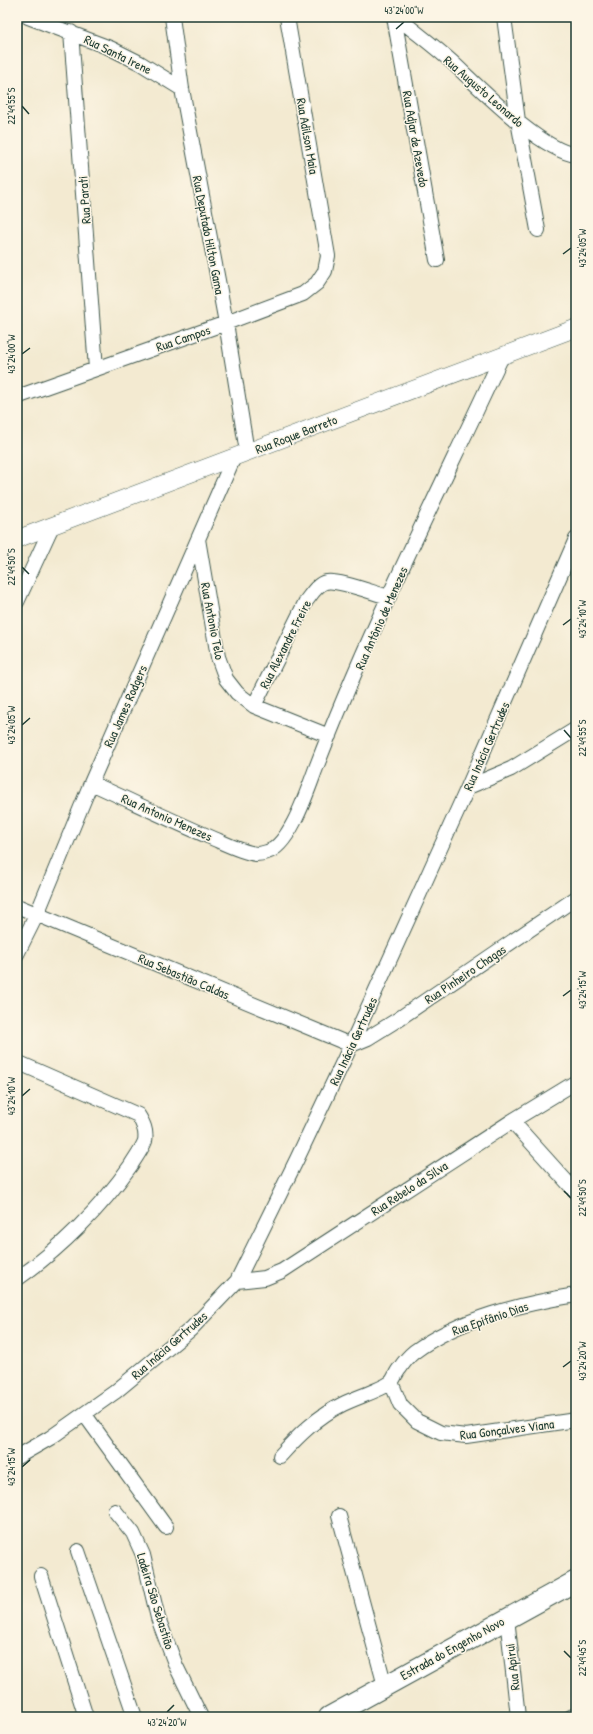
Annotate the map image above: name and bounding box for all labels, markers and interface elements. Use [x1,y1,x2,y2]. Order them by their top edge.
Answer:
text: 43°24'00"W [385,4,424,17]
street label: Rua Santa Irene [81,30,155,78]
street label: Rua Augusto Leonardo [440,51,528,131]
text: 22°49'55"S [5,87,18,124]
street label: Rua Adjar de Azevedo [399,89,433,189]
street label: Rua Adilson Maia [292,97,324,175]
street label: Rua Deputado Hilton Gama [189,174,229,296]
street label: Rua Parati [73,175,95,225]
text: 43°24'05"W [576,228,589,267]
street label: Rua Campos [154,320,212,356]
text: 43°24'00"W [5,334,18,373]
street label: Rua Roque Barreto [252,410,340,458]
text: 22°49'50"S [5,548,18,586]
street label: Rua Antônio de Menezes [350,564,412,672]
street label: Rua Antonio Telo [197,581,229,661]
street label: Rua Alexandre Freire [255,597,315,691]
text: 43°24'10"W [576,599,589,638]
street label: Rua James Rodgers [99,662,151,750]
street label: Rua Inácia Gertrudes [458,699,514,793]
text: 43°24'05"W [5,705,18,744]
text: 22°49'55"S [576,719,589,756]
street label: Rua Antonio Menezes [119,789,215,845]
street label: Rua Pinheiro Chagas [421,940,509,1008]
street label: Rua Sebastião Caldas [136,949,232,1003]
text: 43°24'15"W [576,970,589,1009]
street label: Rua Inácia Gertrudes [325,994,381,1088]
text: 43°24'10"W [5,1076,18,1115]
street label: Rua Rebelo da Silva [367,1156,451,1220]
text: 22°49'50"S [576,1179,589,1217]
street label: Rua Epifânio Dias [450,1297,530,1339]
street label: Rua Inácia Gertrudes [127,1307,211,1383]
text: 43°24'20"W [576,1341,589,1380]
street label: Rua Gonçalves Viana [459,1414,555,1444]
text: 43°24'15"W [5,1447,18,1486]
street label: Ladeira São Sebastião [133,1551,179,1651]
street label: Estrada do Engenho Novo [397,1612,507,1684]
text: 22°49'45"S [576,1639,589,1676]
street label: Rua Apirui [500,1643,524,1691]
text: 43°24'20"W [148,1716,187,1729]

